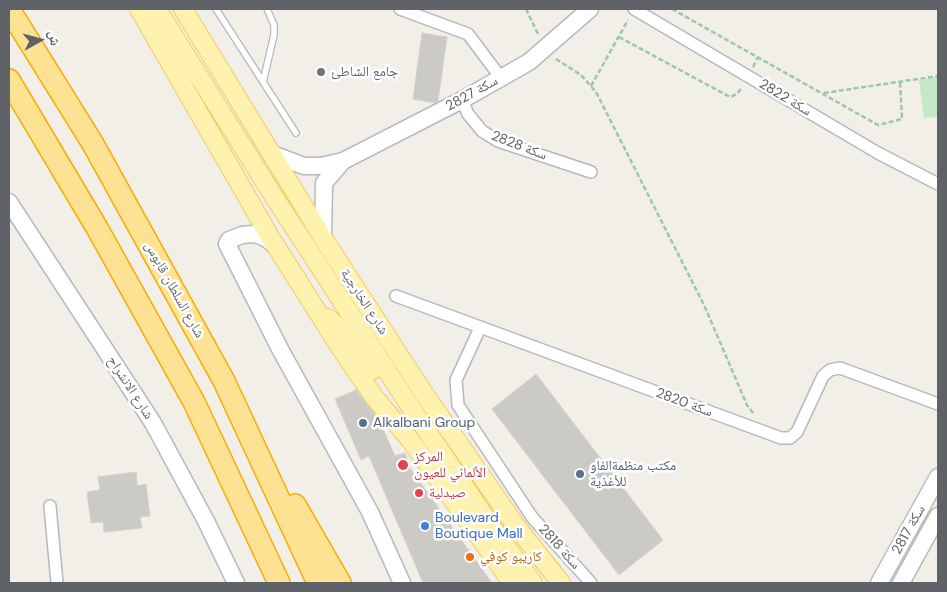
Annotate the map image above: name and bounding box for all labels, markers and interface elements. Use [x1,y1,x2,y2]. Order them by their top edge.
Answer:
north arrow [15,15,65,65]
text: ش [45,30,65,47]
place label: جامع الشاطئ [331,64,398,80]
marker: جامع الشاطئ [315,66,327,78]
street label: سكة 2827 [443,73,501,115]
street label: سكة 2822 [756,76,814,120]
street label: سكة 2828 [489,128,549,164]
street label: شارع السلطان قابوس [141,239,207,341]
street label: شارع الخارجية [336,266,392,338]
street label: شارع الانشراح [103,353,157,423]
street label: سكة 2820 [653,385,715,421]
place label: Alkalbani Group [373,415,475,431]
marker: Alkalbani Group [357,417,369,429]
place label: المركز الألماني للعيون [414,449,486,482]
marker: المركز الألماني للعيون [396,458,410,472]
place label: مكتب منظمةالفاو للأغذية [590,458,676,491]
marker: مكتب منظمةالفاو للأغذية [574,468,586,480]
place label: صيدلية [429,485,466,501]
marker: صيدلية [413,487,425,499]
street label: سكة 2817 [889,502,929,558]
place label: Boulevard Boutique Mall [435,510,523,542]
marker: Boulevard Boutique Mall [419,520,431,532]
street label: سكة 2818 [534,521,584,573]
place label: كاريبو كوفي [480,549,542,565]
marker: كاريبو كوفي [464,551,476,563]

